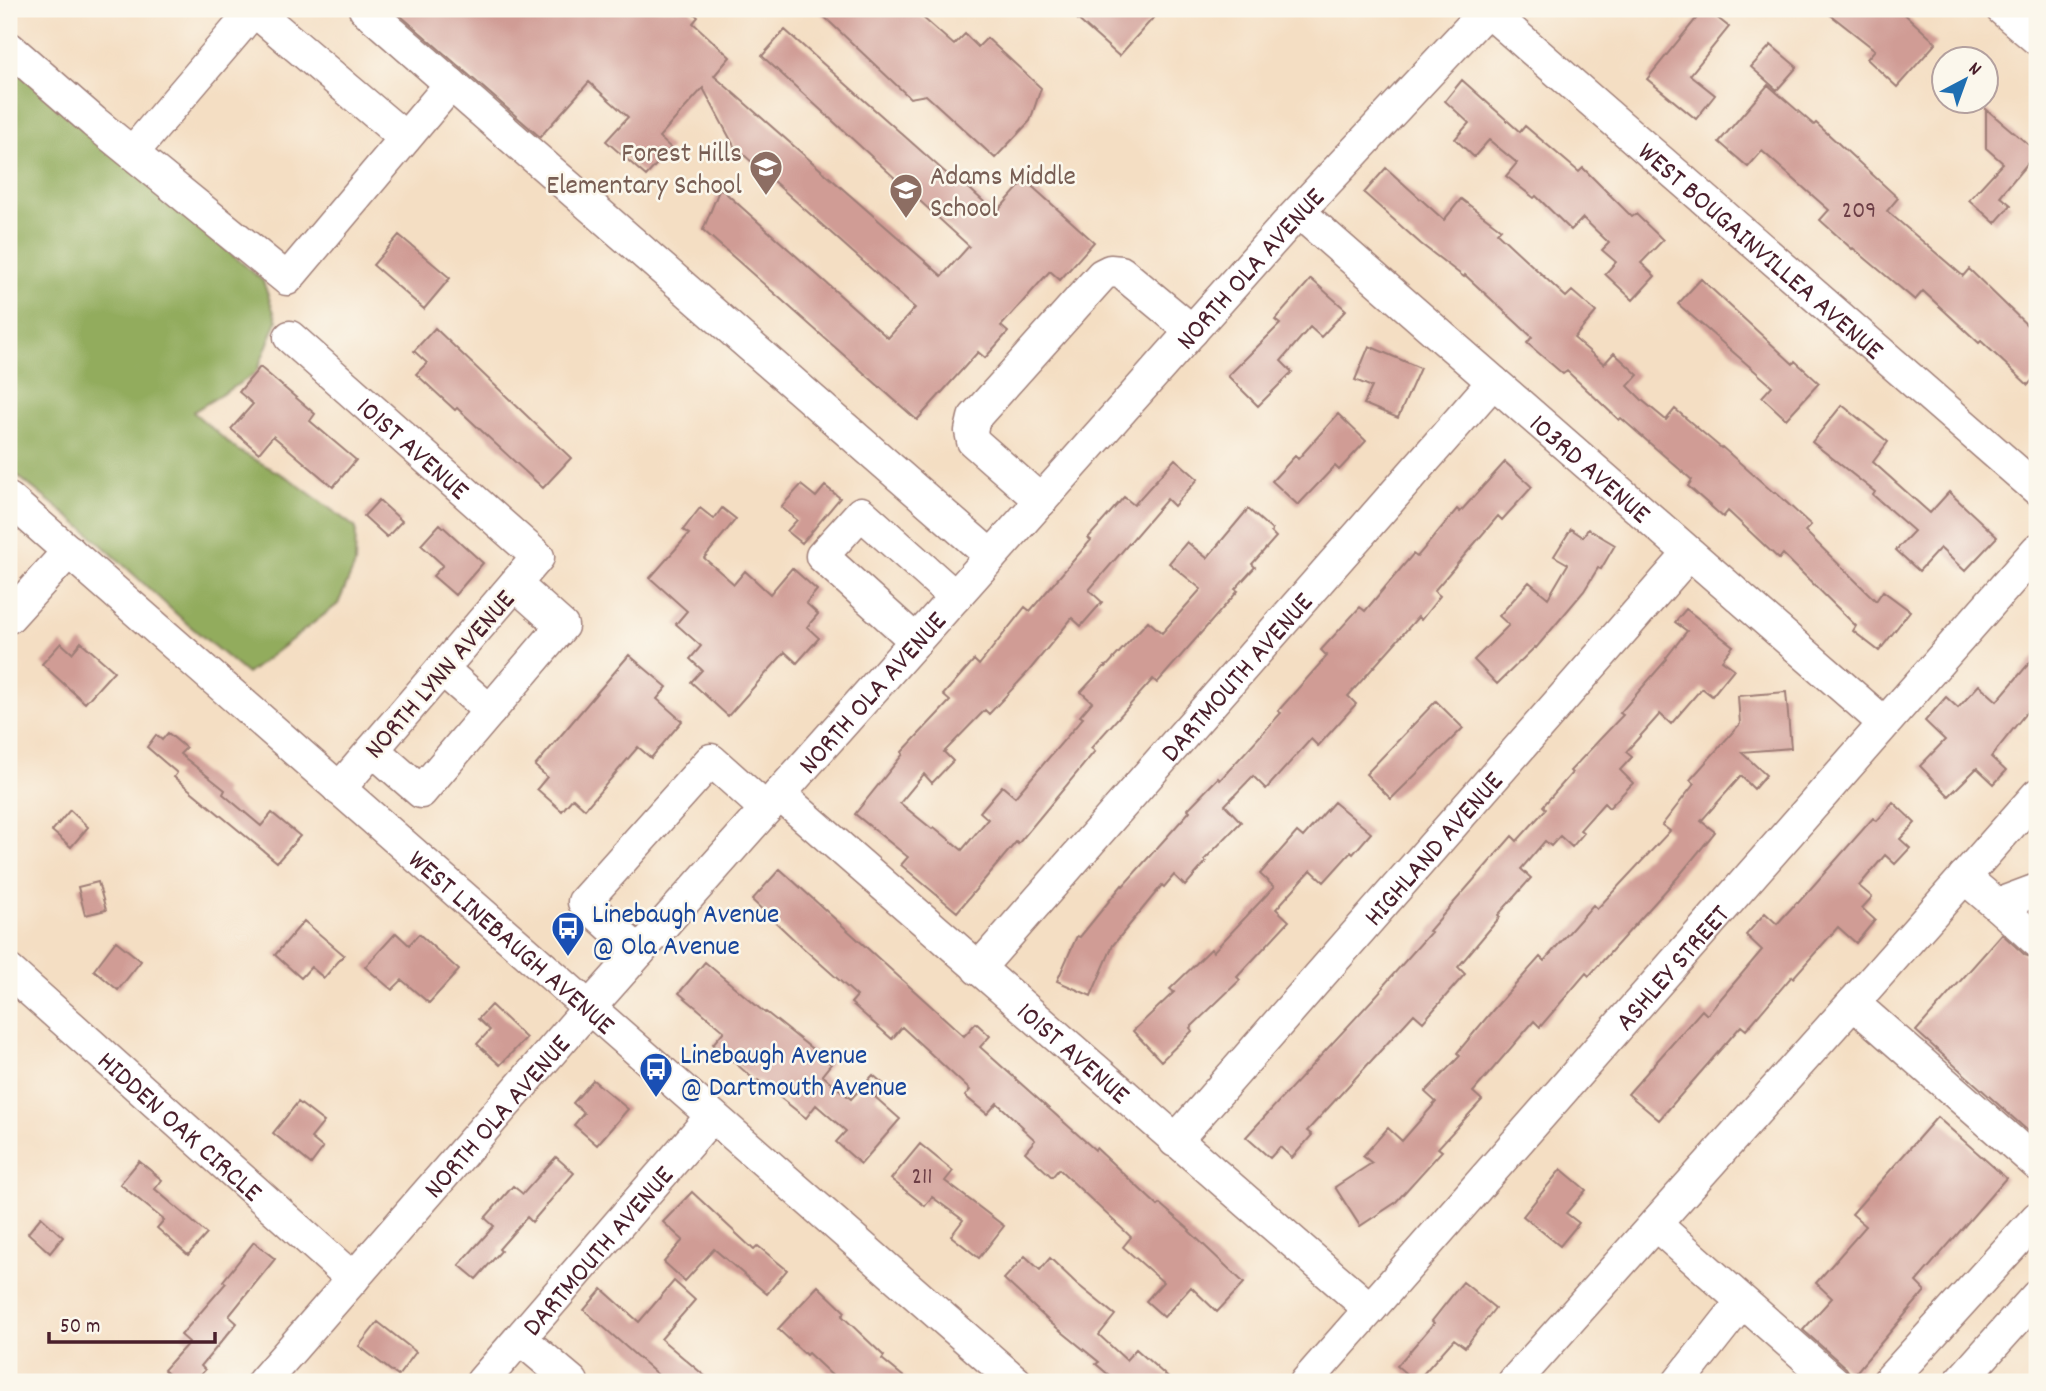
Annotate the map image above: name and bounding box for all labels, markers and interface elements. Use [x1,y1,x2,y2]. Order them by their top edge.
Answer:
north arrow [1930,46,2000,116]
text: N [1961,57,1986,83]
street label: WEST BOUGAINVILLEA AVENUE [1627,135,1891,372]
place label: Forest Hills Elementary School [546,136,742,208]
school or university icon: Forest Hills Elementary School [747,148,785,197]
place label: Adams Middle School [930,159,1076,231]
school or university icon: Adams Middle School [887,171,925,220]
street label: NORTH OLA AVENUE [1169,180,1336,361]
house number: 209 [1842,195,1876,229]
street label: 101ST AVENUE [346,390,476,512]
street label: 103RD AVENUE [1518,407,1658,536]
street label: NORTH LYNN AVENUE [357,583,527,770]
street label: DARTMOUTH AVENUE [1153,585,1325,773]
street label: NORTH OLA AVENUE [791,604,958,785]
street label: HIGHLAND AVENUE [1357,764,1515,937]
street label: WEST LINEBAUGH AVENUE [397,842,622,1047]
place label: Linebaugh Avenue @ Ola Avenue [592,897,779,969]
street label: ASHLEY STREET [1608,898,1741,1042]
bus stop icon: Linebaugh Avenue @ Ola Avenue [549,909,587,958]
street label: 101ST AVENUE [1006,995,1137,1116]
street label: NORTH OLA AVENUE [417,1027,582,1209]
place label: Linebaugh Avenue @ Dartmouth Avenue [680,1038,907,1110]
street label: HIDDEN OAK CIRCLE [86,1044,269,1214]
bus stop icon: Linebaugh Avenue @ Dartmouth Avenue [637,1050,675,1099]
street label: DARTMOUTH AVENUE [515,1159,686,1347]
house number: 211 [912,1161,933,1195]
scale bar [49,1300,215,1344]
text: 50 m [60,1313,100,1343]

